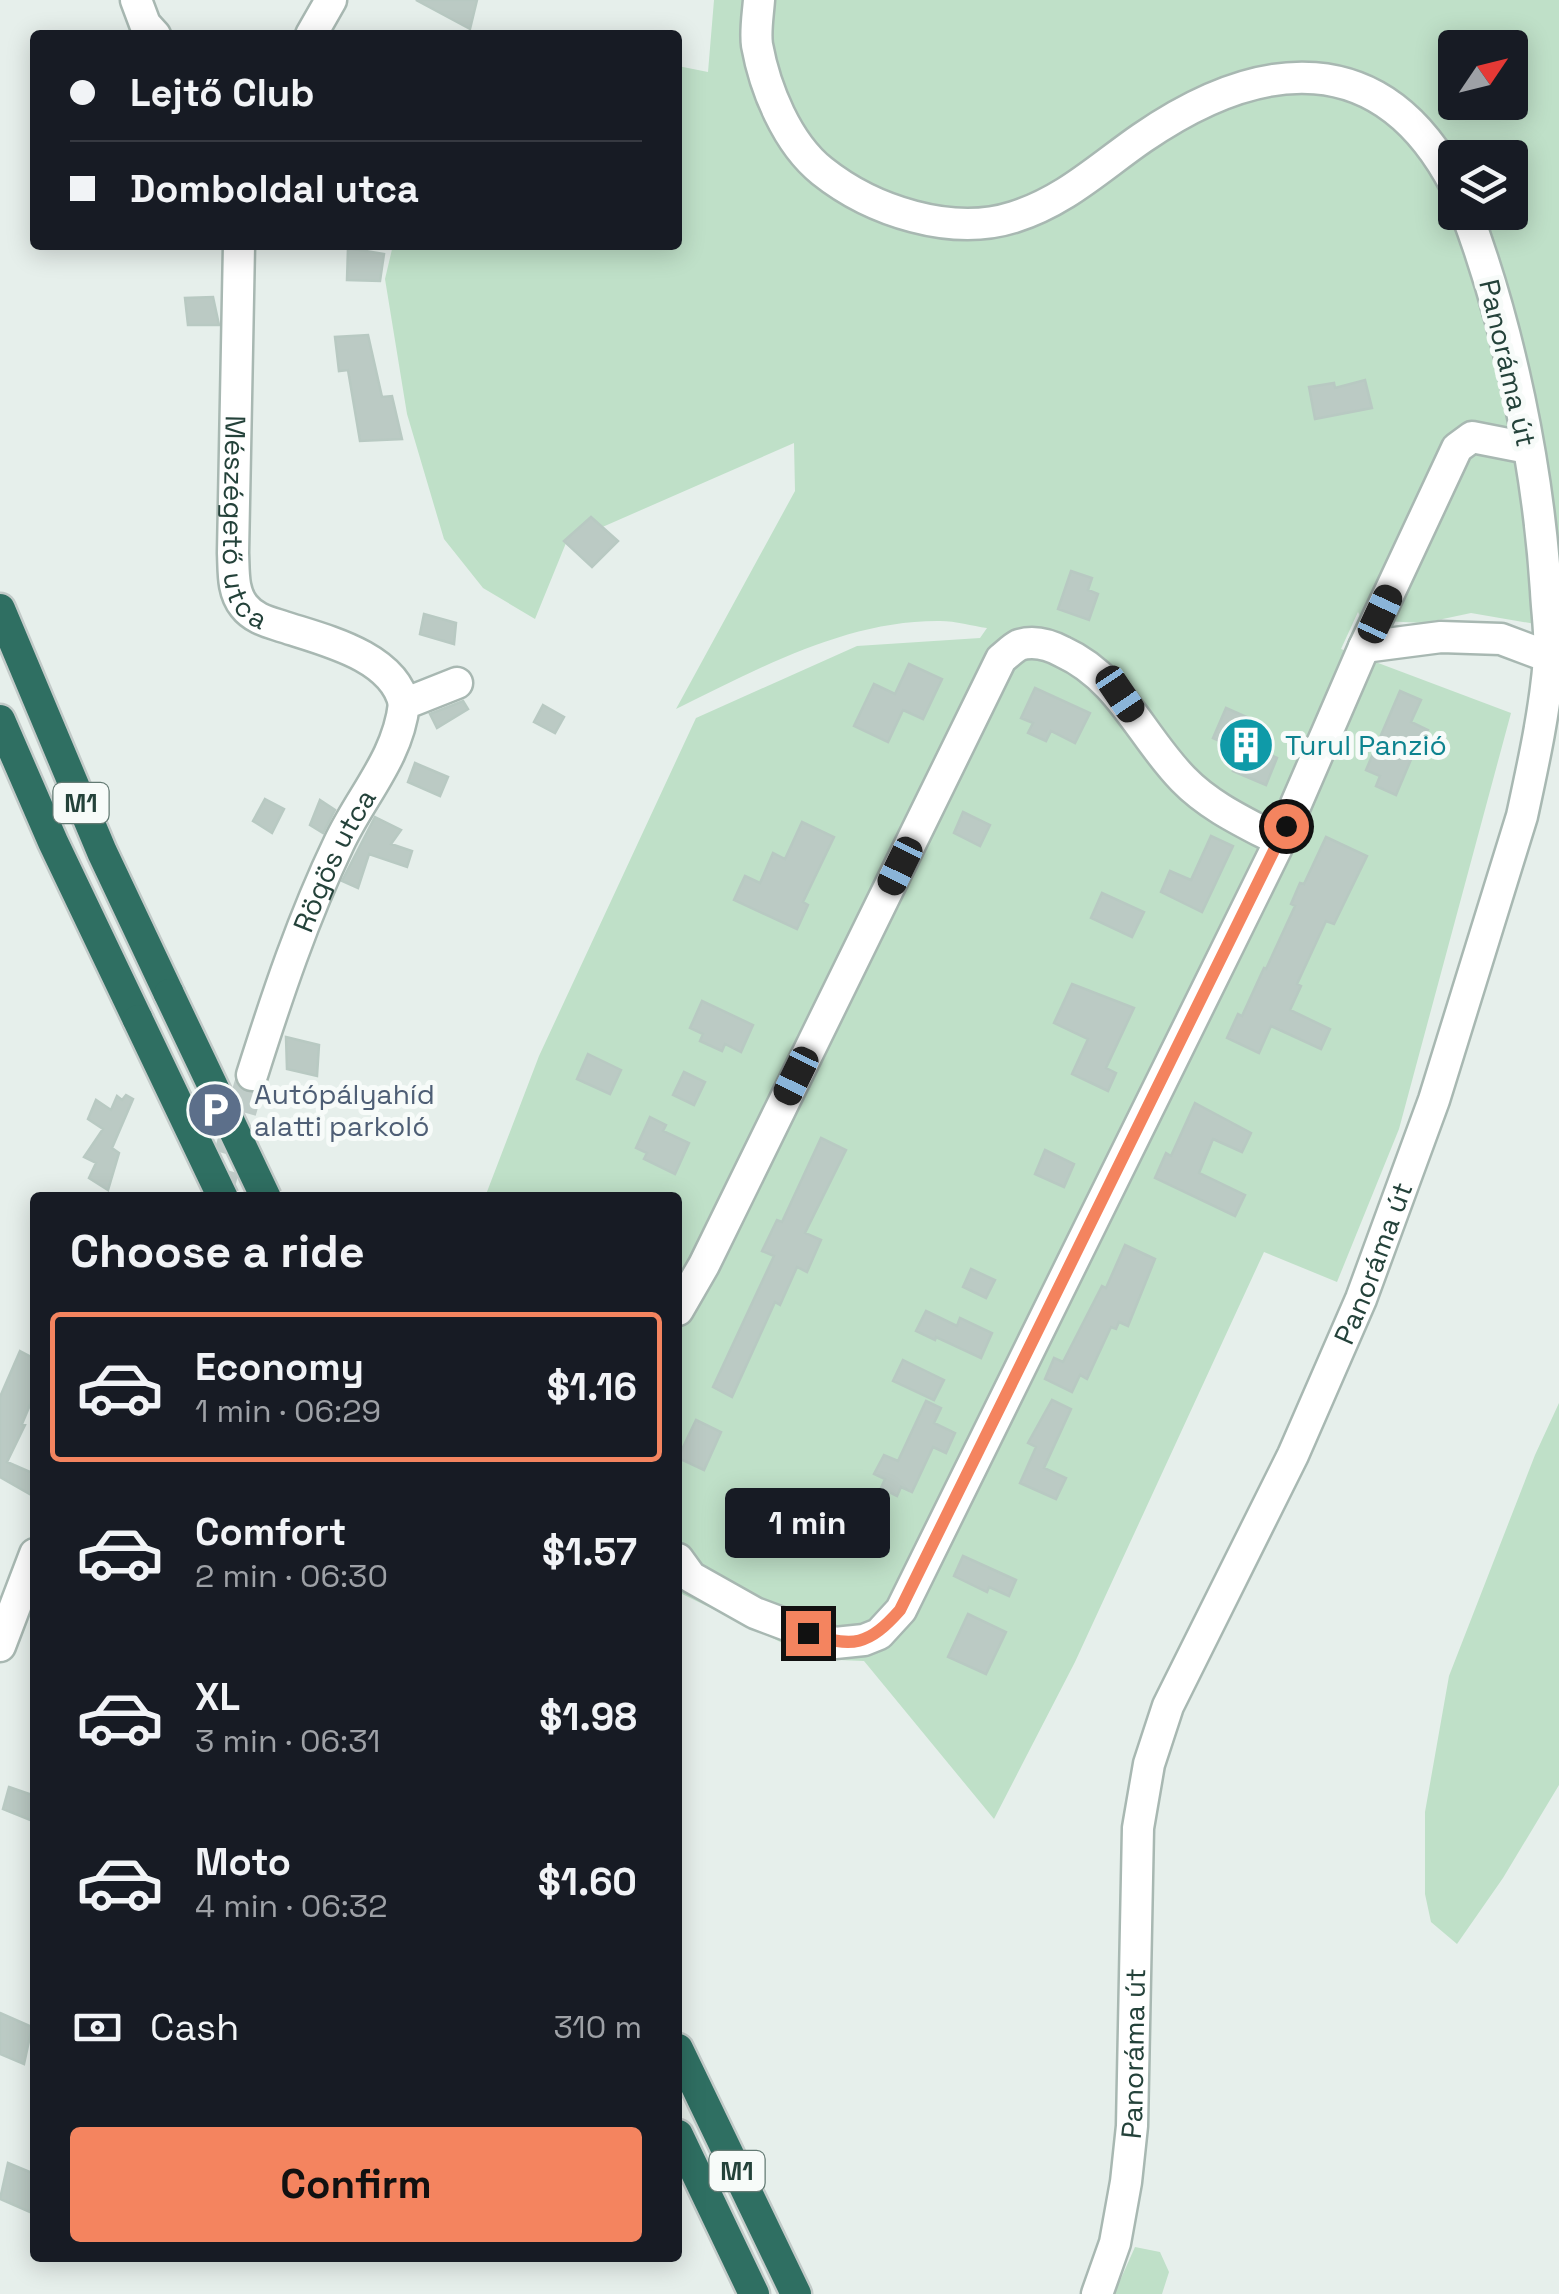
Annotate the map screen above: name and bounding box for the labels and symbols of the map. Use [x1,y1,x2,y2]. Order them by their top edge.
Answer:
north arrow [1438,30,1528,120]
street label: Panoráma út [1471,276,1545,450]
street label: Mészégető utca [215,415,274,637]
car [1354,580,1406,648]
car [1091,661,1149,727]
building icon: Turul Panzió [1216,715,1276,775]
place label: Turul Panzió [1285,727,1447,763]
street label: Rögös utca [285,782,384,937]
road number: M1 [54,783,108,823]
route start [1264,804,1309,849]
car [873,832,927,900]
car [769,1042,823,1110]
place label: Autópályahíd alatti parkoló [254,1076,435,1144]
parking icon: Autópályahíd alatti parkoló [185,1080,245,1140]
street label: Panoráma út [1326,1177,1420,1350]
callout: 1 min [726,1488,890,1558]
route end [786,1611,831,1656]
street label: Panoráma út [1113,1968,1153,2141]
road number: M1 [710,2151,764,2191]

